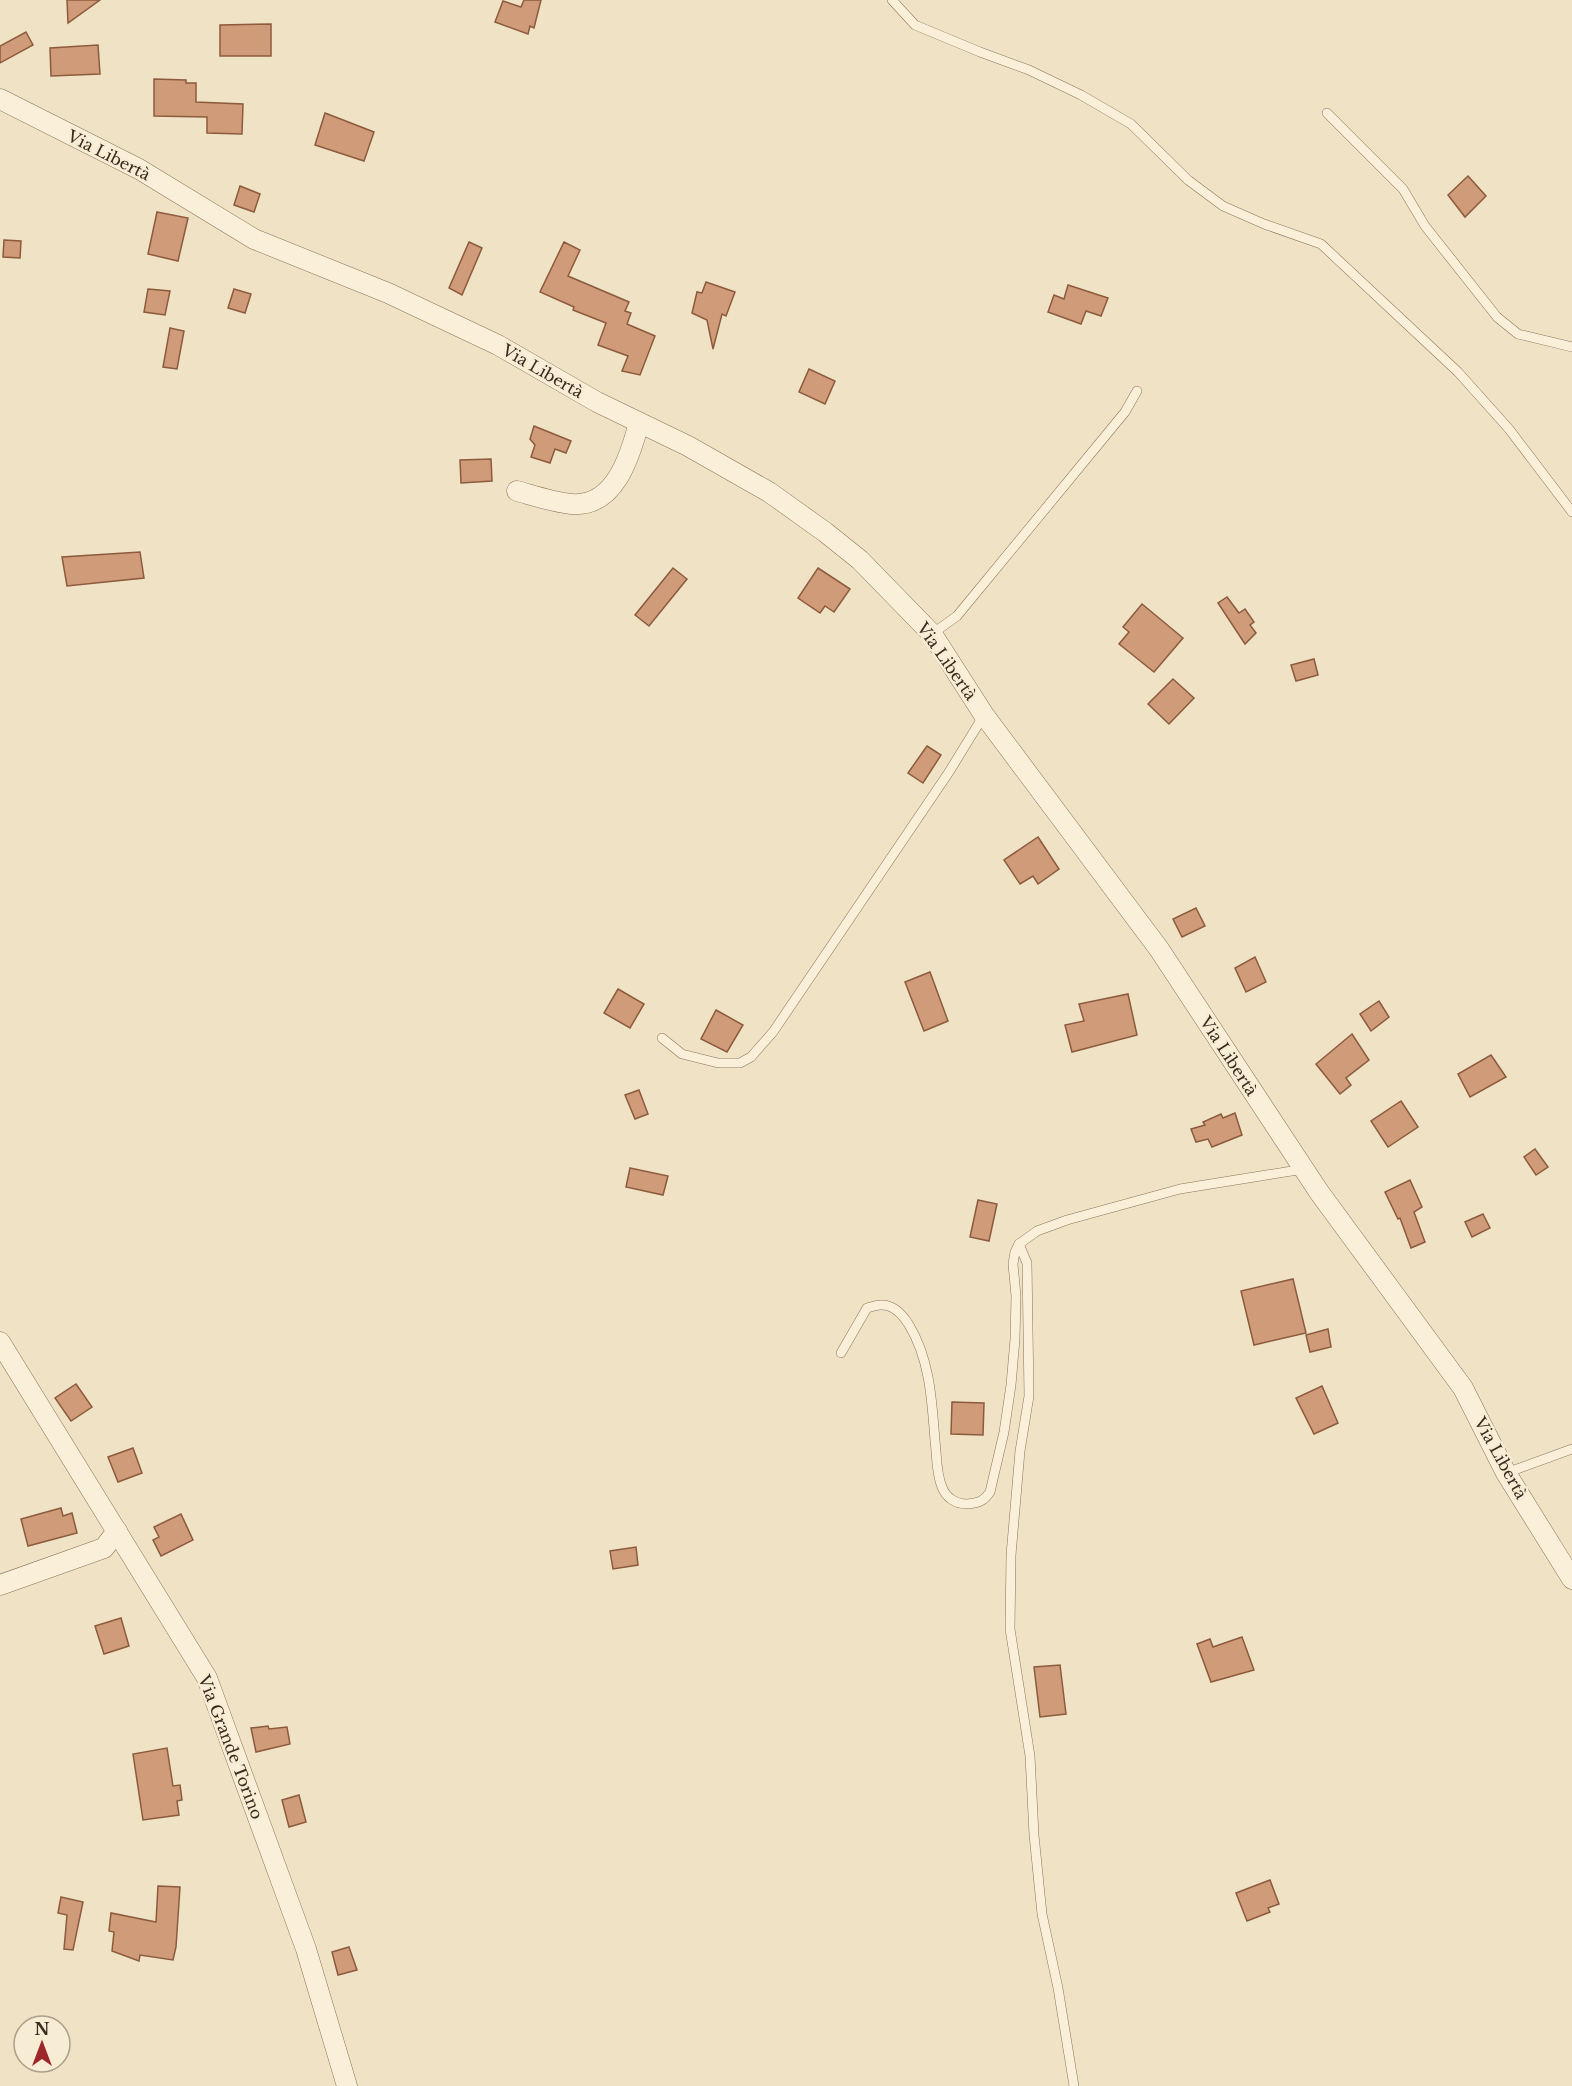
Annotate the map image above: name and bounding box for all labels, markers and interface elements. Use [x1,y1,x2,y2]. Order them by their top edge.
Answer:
street label: Via Libertà [63,125,154,184]
street label: Via Libertà [498,339,587,402]
street label: Via Libertà [912,617,981,704]
street label: Via Libertà [1195,1012,1262,1099]
street label: Via Libertà [1470,1413,1532,1502]
street label: Via Grande Torino [194,1671,268,1822]
north arrow [12,2014,72,2074]
text: N [34,2019,50,2039]

